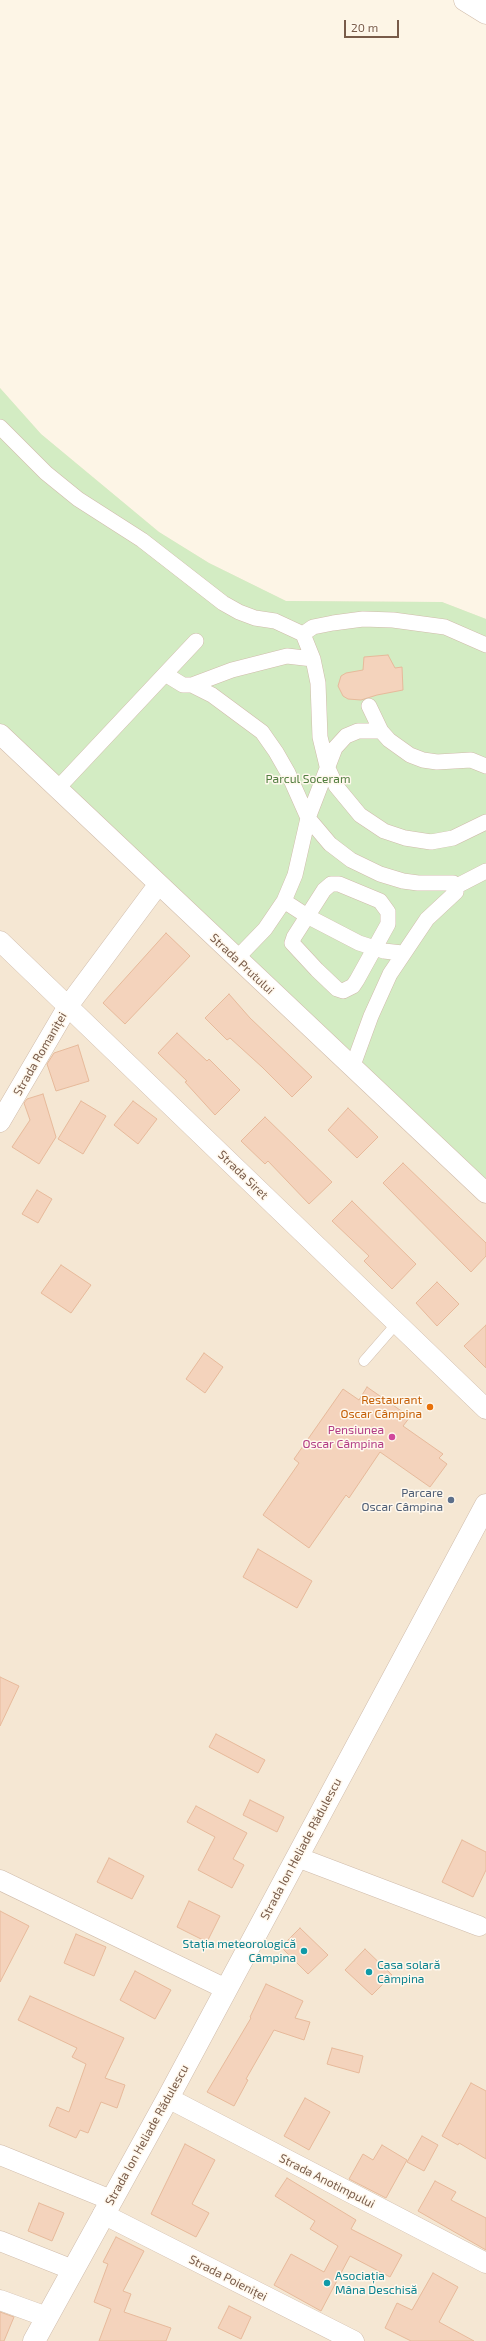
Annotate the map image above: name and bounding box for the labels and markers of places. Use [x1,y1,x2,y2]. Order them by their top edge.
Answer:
place label: Restaurant Oscar Câmpina [341,1393,422,1421]
marker: Restaurant Oscar Câmpina [425,1402,435,1412]
place label: Pensiunea Oscar Câmpina [303,1423,384,1451]
marker: Pensiunea Oscar Câmpina [387,1432,397,1442]
place label: Parcare Oscar Câmpina [362,1486,443,1514]
marker: Parcare Oscar Câmpina [446,1495,456,1505]
place label: Stația meteorologică Câmpina [183,1937,296,1965]
marker: Stația meteorologică Câmpina [299,1946,309,1956]
place label: Casa solară Câmpina [377,1958,440,1986]
marker: Casa solară Câmpina [364,1967,374,1977]
place label: Asociația Mâna Deschisă [335,2269,417,2297]
marker: Asociația Mâna Deschisă [322,2278,332,2288]

